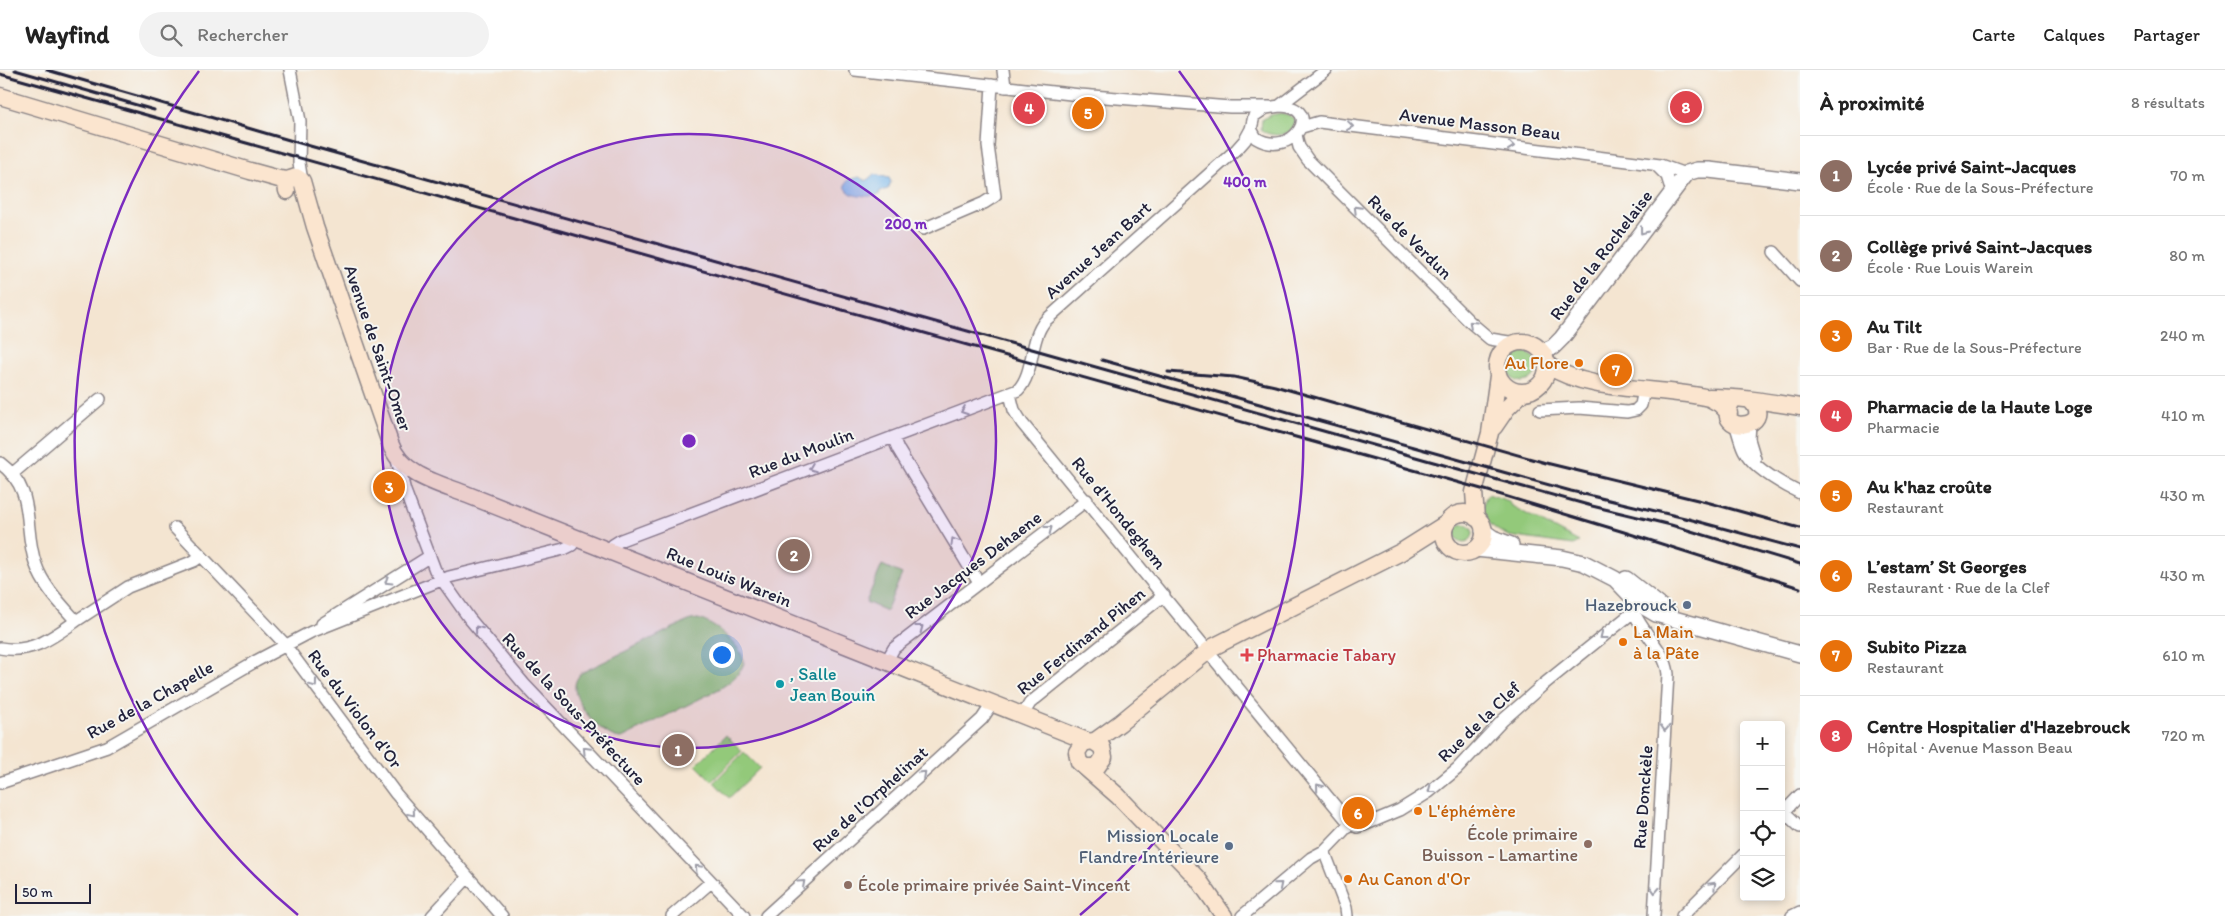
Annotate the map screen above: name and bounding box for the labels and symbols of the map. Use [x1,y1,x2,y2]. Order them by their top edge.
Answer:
pin: 8 [1670,88,1702,126]
pin: 4 [1013,89,1045,127]
pin: 5 [1072,94,1104,132]
street label: Avenue Masson Beau [1398,103,1562,145]
one-way arrow [1346,120,1354,131]
one-way arrow [1507,140,1515,151]
text: 400 m [1223,173,1267,191]
street label: Rue de la Rochelaise [1545,186,1657,324]
street label: Rue de Verdun [1363,190,1457,284]
street label: Avenue Jean Bart [1040,196,1156,303]
one-way arrow [1354,206,1363,215]
text: 200 m [885,215,928,233]
one-way arrow [1640,225,1648,234]
street label: Avenue de Saint-Omer [339,262,417,435]
one-way arrow [1469,321,1478,330]
pin: 7 [1600,351,1632,389]
place label: Au Flore [1505,352,1569,374]
marker: Au Flore [1573,357,1585,369]
one-way arrow [960,405,969,415]
street label: Rue du Moulin [745,423,857,483]
centre of rings [680,432,698,450]
street label: Rue d'Hondeghem [1067,452,1171,574]
one-way arrow [808,462,816,472]
pin: 3 [373,468,405,506]
street label: Rue Jacques Dehaene [900,506,1046,624]
one-way arrow [1043,527,1052,535]
pin: 2 [778,536,810,574]
one-way arrow [950,537,960,546]
street label: Rue Louis Warein [663,542,795,612]
one-way arrow [385,575,394,585]
street label: Rue Ferdinand Pihen [1012,582,1150,700]
place label: Hazebrouck [1585,594,1677,616]
marker: Hazebrouck [1681,599,1693,611]
place label: La Main à la Pâte [1633,621,1699,664]
one-way arrow [914,625,924,634]
one-way arrow [475,626,484,635]
street label: Rue de la Sous-Préfecture [497,628,651,790]
one-way arrow [1600,630,1609,638]
marker: La Main à la Pâte [1617,636,1629,648]
your location [709,642,735,668]
place label: Pharmacie Tabary [1257,644,1397,666]
street label: Rue du Violon d'Or [303,645,407,773]
marker: Pharmacie Tabary [1241,649,1253,661]
street label: Rue de la Chapelle [83,656,217,744]
place label: , Salle Jean Bouin [790,663,876,706]
street label: Rue de la Clef [1433,677,1525,767]
one-way arrow [308,678,316,687]
marker: , Salle Jean Bouin [774,678,786,690]
one-way arrow [1660,725,1671,733]
pin: 1 [662,731,694,769]
street label: Rue de l'Orphelinat [808,741,933,857]
street label: Rue Donckèle [1628,744,1658,850]
one-way arrow [583,747,592,756]
one-way arrow [917,771,926,780]
one-way arrow [1315,783,1324,792]
one-way arrow [1428,785,1437,793]
pin: 6 [1342,794,1374,832]
place label: L'éphémère [1428,800,1516,822]
marker: L'éphémère [1412,805,1424,817]
one-way arrow [407,808,416,817]
place label: École primaire Buisson - Lamartine [1422,823,1578,866]
place label: Mission Locale Flandre Intérieure [1079,825,1219,868]
marker: École primaire Buisson - Lamartine [1582,838,1594,850]
marker: Mission Locale Flandre Intérieure [1223,840,1235,852]
one-way arrow [695,865,704,874]
place label: Au Canon d'Or [1358,868,1471,890]
marker: Au Canon d'Or [1342,873,1354,885]
place label: École primaire privée Saint-Vincent [858,874,1131,896]
marker: École primaire privée Saint-Vincent [842,879,854,891]
one-way arrow [797,880,806,889]
scale bar [15,881,91,904]
one-way arrow [1273,882,1282,890]
one-way arrow [1707,882,1716,891]
one-way arrow [1650,887,1660,895]

